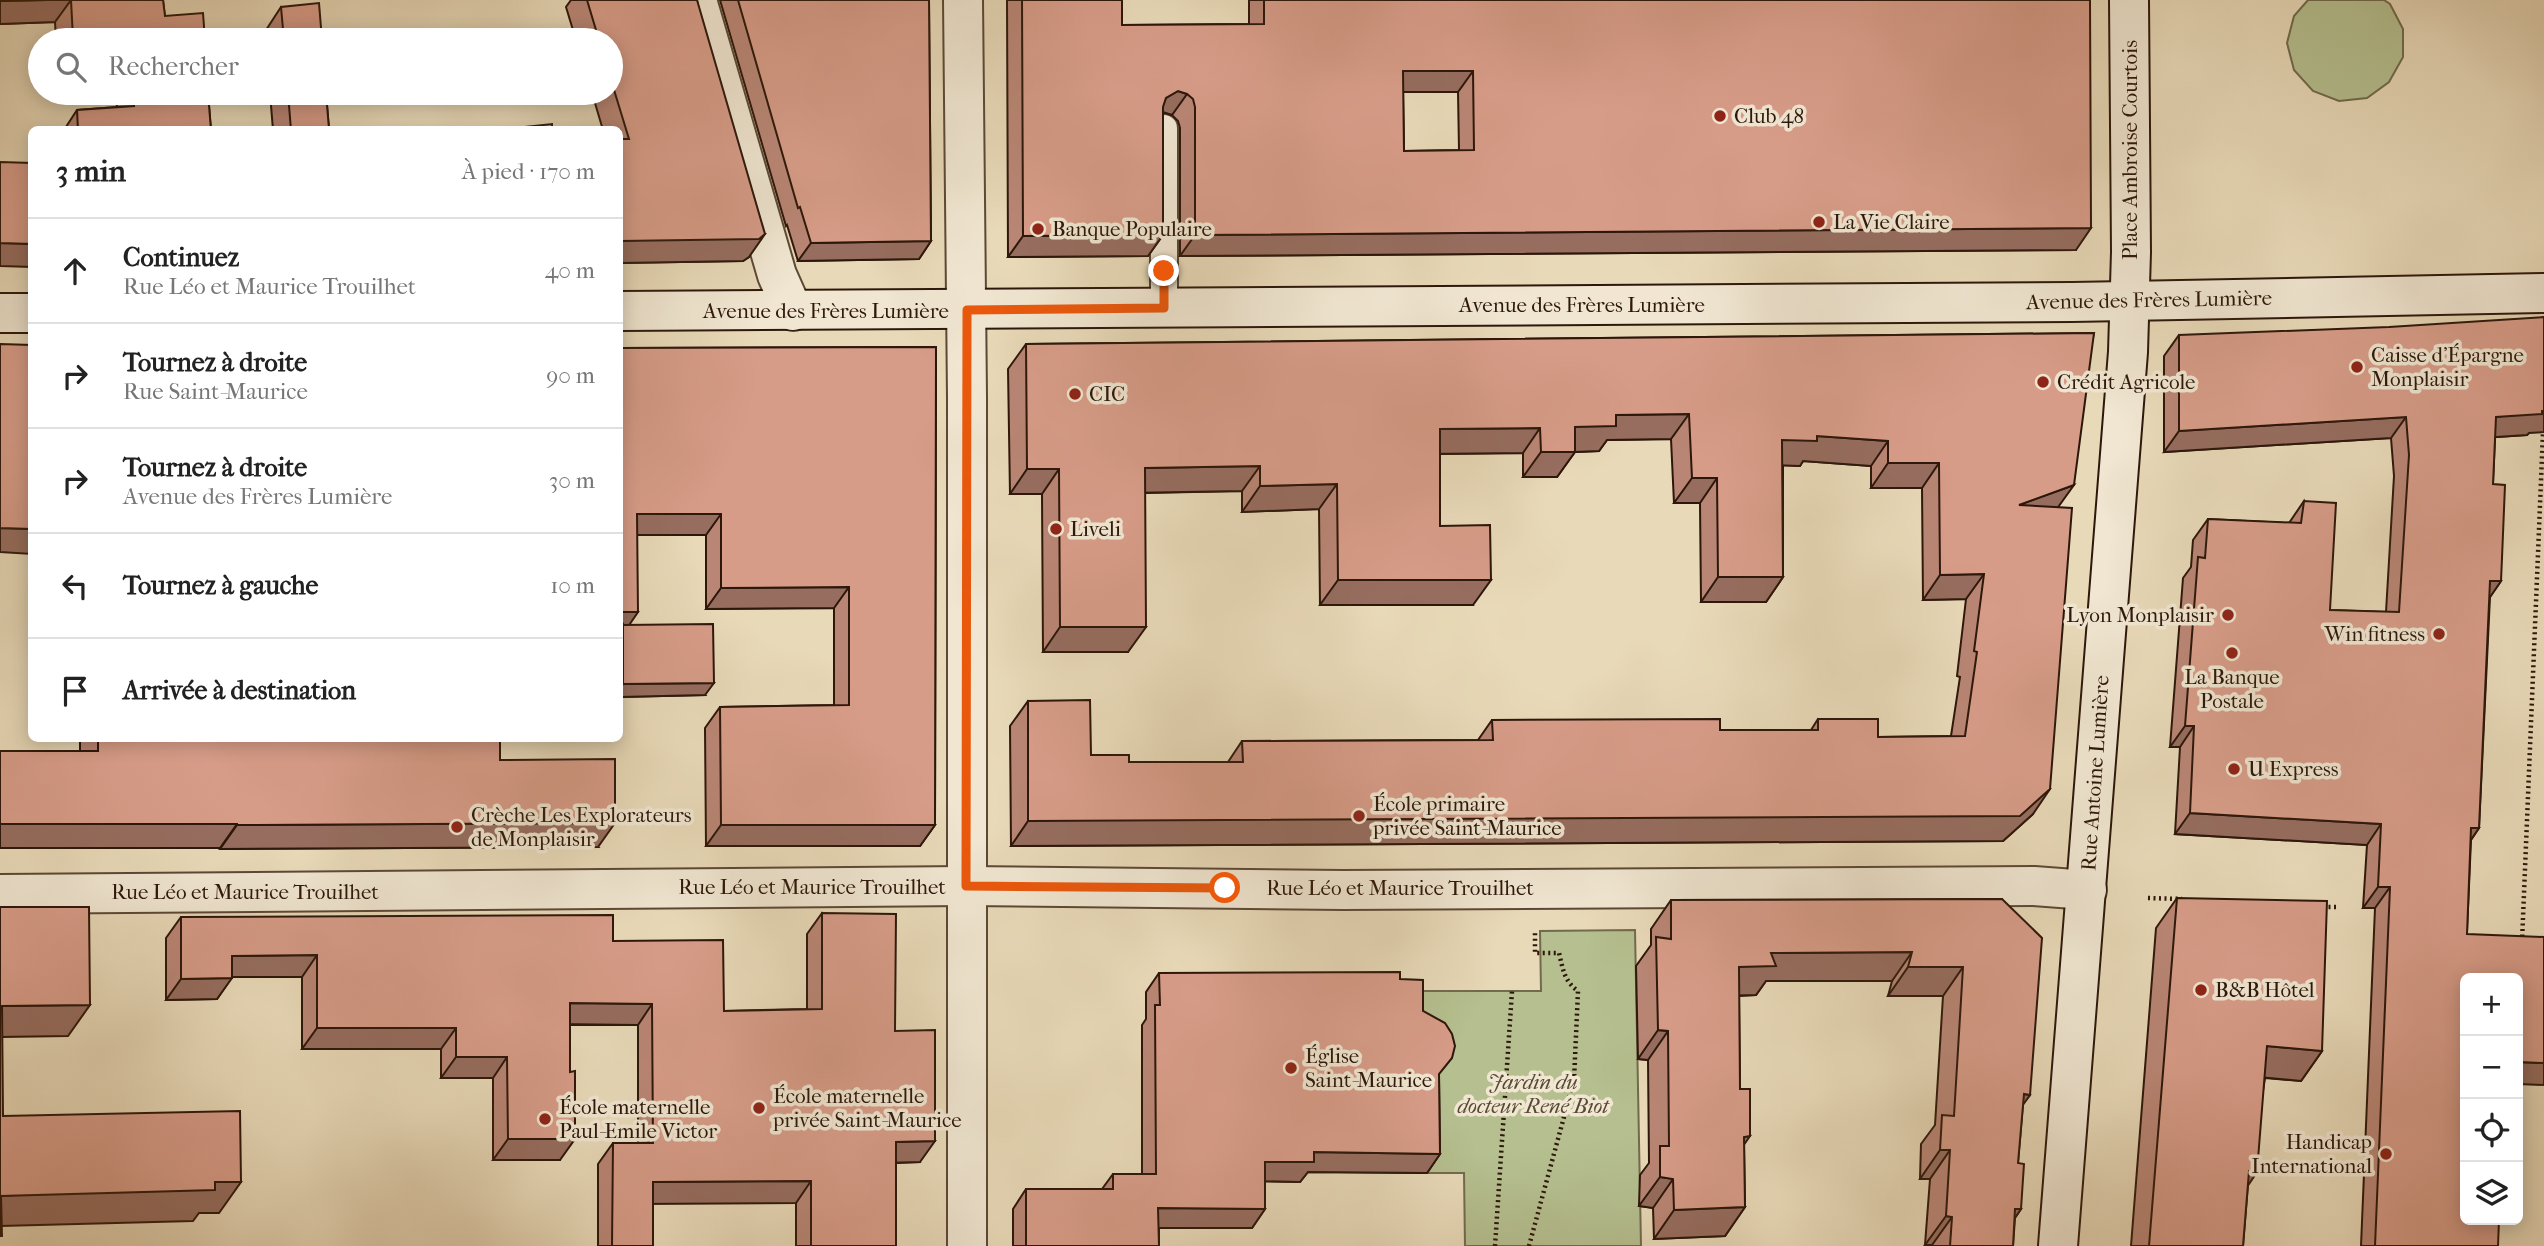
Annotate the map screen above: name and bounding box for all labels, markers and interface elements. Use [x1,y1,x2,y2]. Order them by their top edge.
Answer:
search box [28,28,623,105]
street label: Place Ambroise Courtois [2118,40,2142,260]
icon: search [52,48,90,86]
text: Rechercher [108,51,239,82]
place label: Club 48 [1734,104,1804,128]
marker: Club 48 [1712,108,1728,124]
text: 3 min [56,154,126,189]
text: À pied · 170 m [462,158,595,185]
place label: La Vie Claire [1833,210,1950,234]
marker: La Vie Claire [1811,214,1827,230]
place label: Banque Populaire [1052,217,1212,241]
marker: Banque Populaire [1030,221,1046,237]
text: Continuez [123,242,239,273]
icon: ahead [56,252,94,290]
route end [1148,255,1179,286]
text: 40 m [545,257,595,284]
text: Rue Léo et Maurice Trouilhet [123,273,416,300]
street label: Avenue des Frères Lumière [2025,286,2272,314]
street label: Avenue des Frères Lumière [1458,293,1705,317]
street label: Avenue des Frères Lumière [702,299,949,323]
place label: Caisse d'Épargne Monplaisir [2371,343,2524,391]
text: Tournez à droite [123,347,307,378]
icon: right [56,357,94,395]
marker: Caisse d'Épargne Monplaisir [2349,359,2365,375]
text: 90 m [546,362,595,389]
place label: Crédit Agricole [2057,370,2196,394]
marker: Crédit Agricole [2035,374,2051,390]
text: Rue Saint-Maurice [123,378,308,405]
place label: CIC [1089,382,1125,406]
marker: CIC [1067,386,1083,402]
text: Tournez à droite [123,452,307,483]
icon: right [56,462,94,500]
text: 30 m [549,467,595,494]
text: Avenue des Frères Lumière [123,483,392,510]
place label: Liveli [1070,517,1121,541]
marker: Liveli [1048,521,1064,537]
icon: left [56,567,94,605]
text: Tournez à gauche [123,570,318,601]
text: 10 m [550,572,595,599]
place label: Lyon Monplaisir [2066,603,2214,627]
marker: Lyon Monplaisir [2220,607,2236,623]
place label: Win fitness [2323,622,2425,646]
marker: Win fitness [2431,626,2447,642]
marker: La Banque Postale [2224,645,2240,661]
place label: La Banque Postale [2184,665,2280,713]
icon: arrive [56,672,94,710]
street label: Rue Antoine Lumière [2076,674,2114,872]
text: Arrivée à destination [123,675,356,706]
place label: U Express [2248,757,2339,781]
marker: U Express [2226,761,2242,777]
place label: École primaire privée Saint-Maurice [1372,792,1562,840]
place label: Crèche Les Explorateurs de Monplaisir [471,803,692,851]
marker: École primaire privée Saint-Maurice [1351,808,1367,824]
marker: Crèche Les Explorateurs de Monplaisir [449,819,465,835]
route start [1209,872,1240,903]
street label: Rue Léo et Maurice Trouilhet [678,875,946,899]
street label: Rue Léo et Maurice Trouilhet [1266,876,1534,900]
street label: Rue Léo et Maurice Trouilhet [111,880,379,904]
map controls [2460,973,2523,1225]
button: + [2460,973,2523,1036]
place label: B&B Hôtel [2215,978,2315,1002]
marker: B&B Hôtel [2193,982,2209,998]
button: − [2460,1036,2523,1099]
place label: Église Saint-Maurice [1305,1044,1432,1092]
marker: Église Saint-Maurice [1283,1060,1299,1076]
park label: Jardin du docteur René Biot [1457,1070,1610,1118]
place label: École maternelle privée Saint-Maurice [772,1084,962,1132]
place label: École maternelle Paul-Emile Victor [559,1095,717,1143]
button: locate [2460,1099,2523,1162]
marker: École maternelle privée Saint-Maurice [751,1100,767,1116]
marker: École maternelle Paul-Emile Victor [537,1111,553,1127]
place label: Handicap International [2251,1130,2372,1178]
marker: Handicap International [2378,1146,2394,1162]
button: layers [2460,1162,2523,1225]

